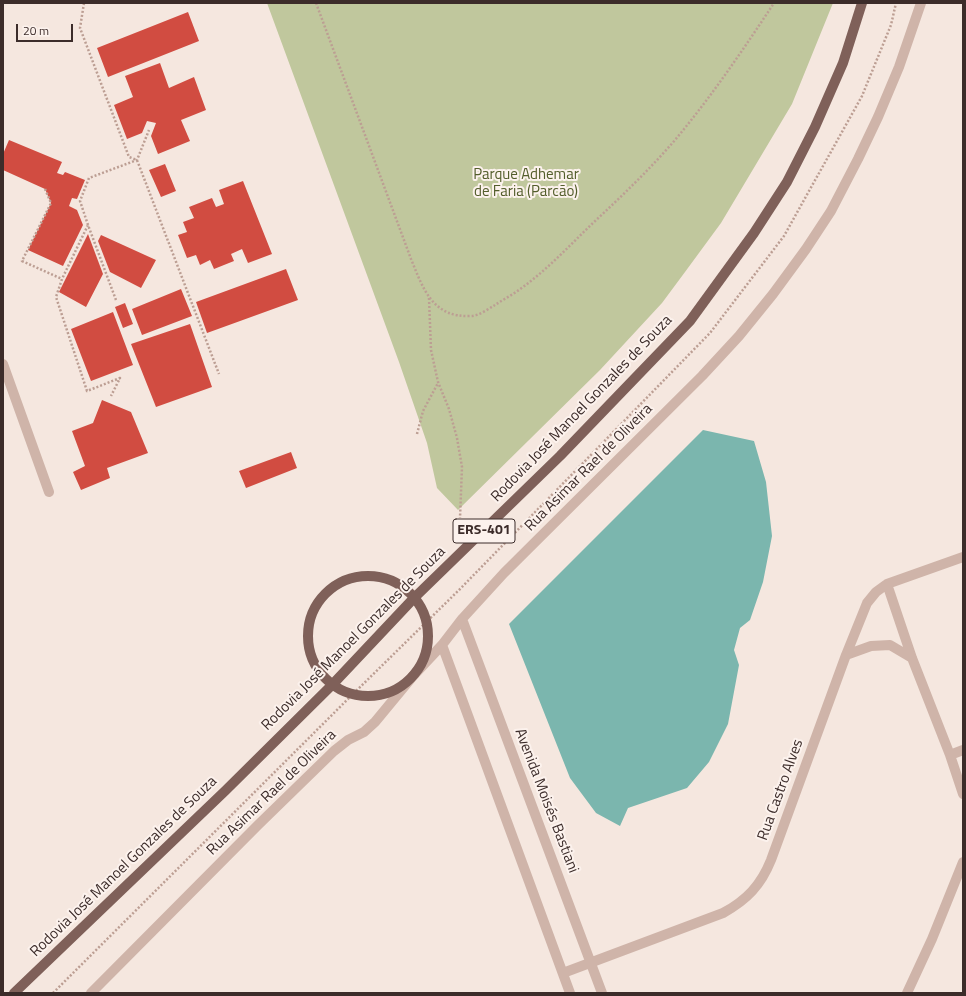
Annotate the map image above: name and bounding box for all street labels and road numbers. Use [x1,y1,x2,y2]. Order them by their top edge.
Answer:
street label: Rodovia José Manoel Gonzales de Souza [488,312,676,506]
street label: Rua Asimar Rael de Oliveira [521,400,657,536]
road number: ERS-401 [453,519,515,543]
street label: Rodovia José Manoel Gonzales de Souza [258,543,450,735]
street label: Rua Asimar Rael de Oliveira [204,726,340,860]
street label: Avenida Moisés Bastiani [510,726,582,876]
street label: Rua Castro Alves [754,737,808,843]
street label: Rodovia José Manoel Gonzales de Souza [27,773,221,961]

